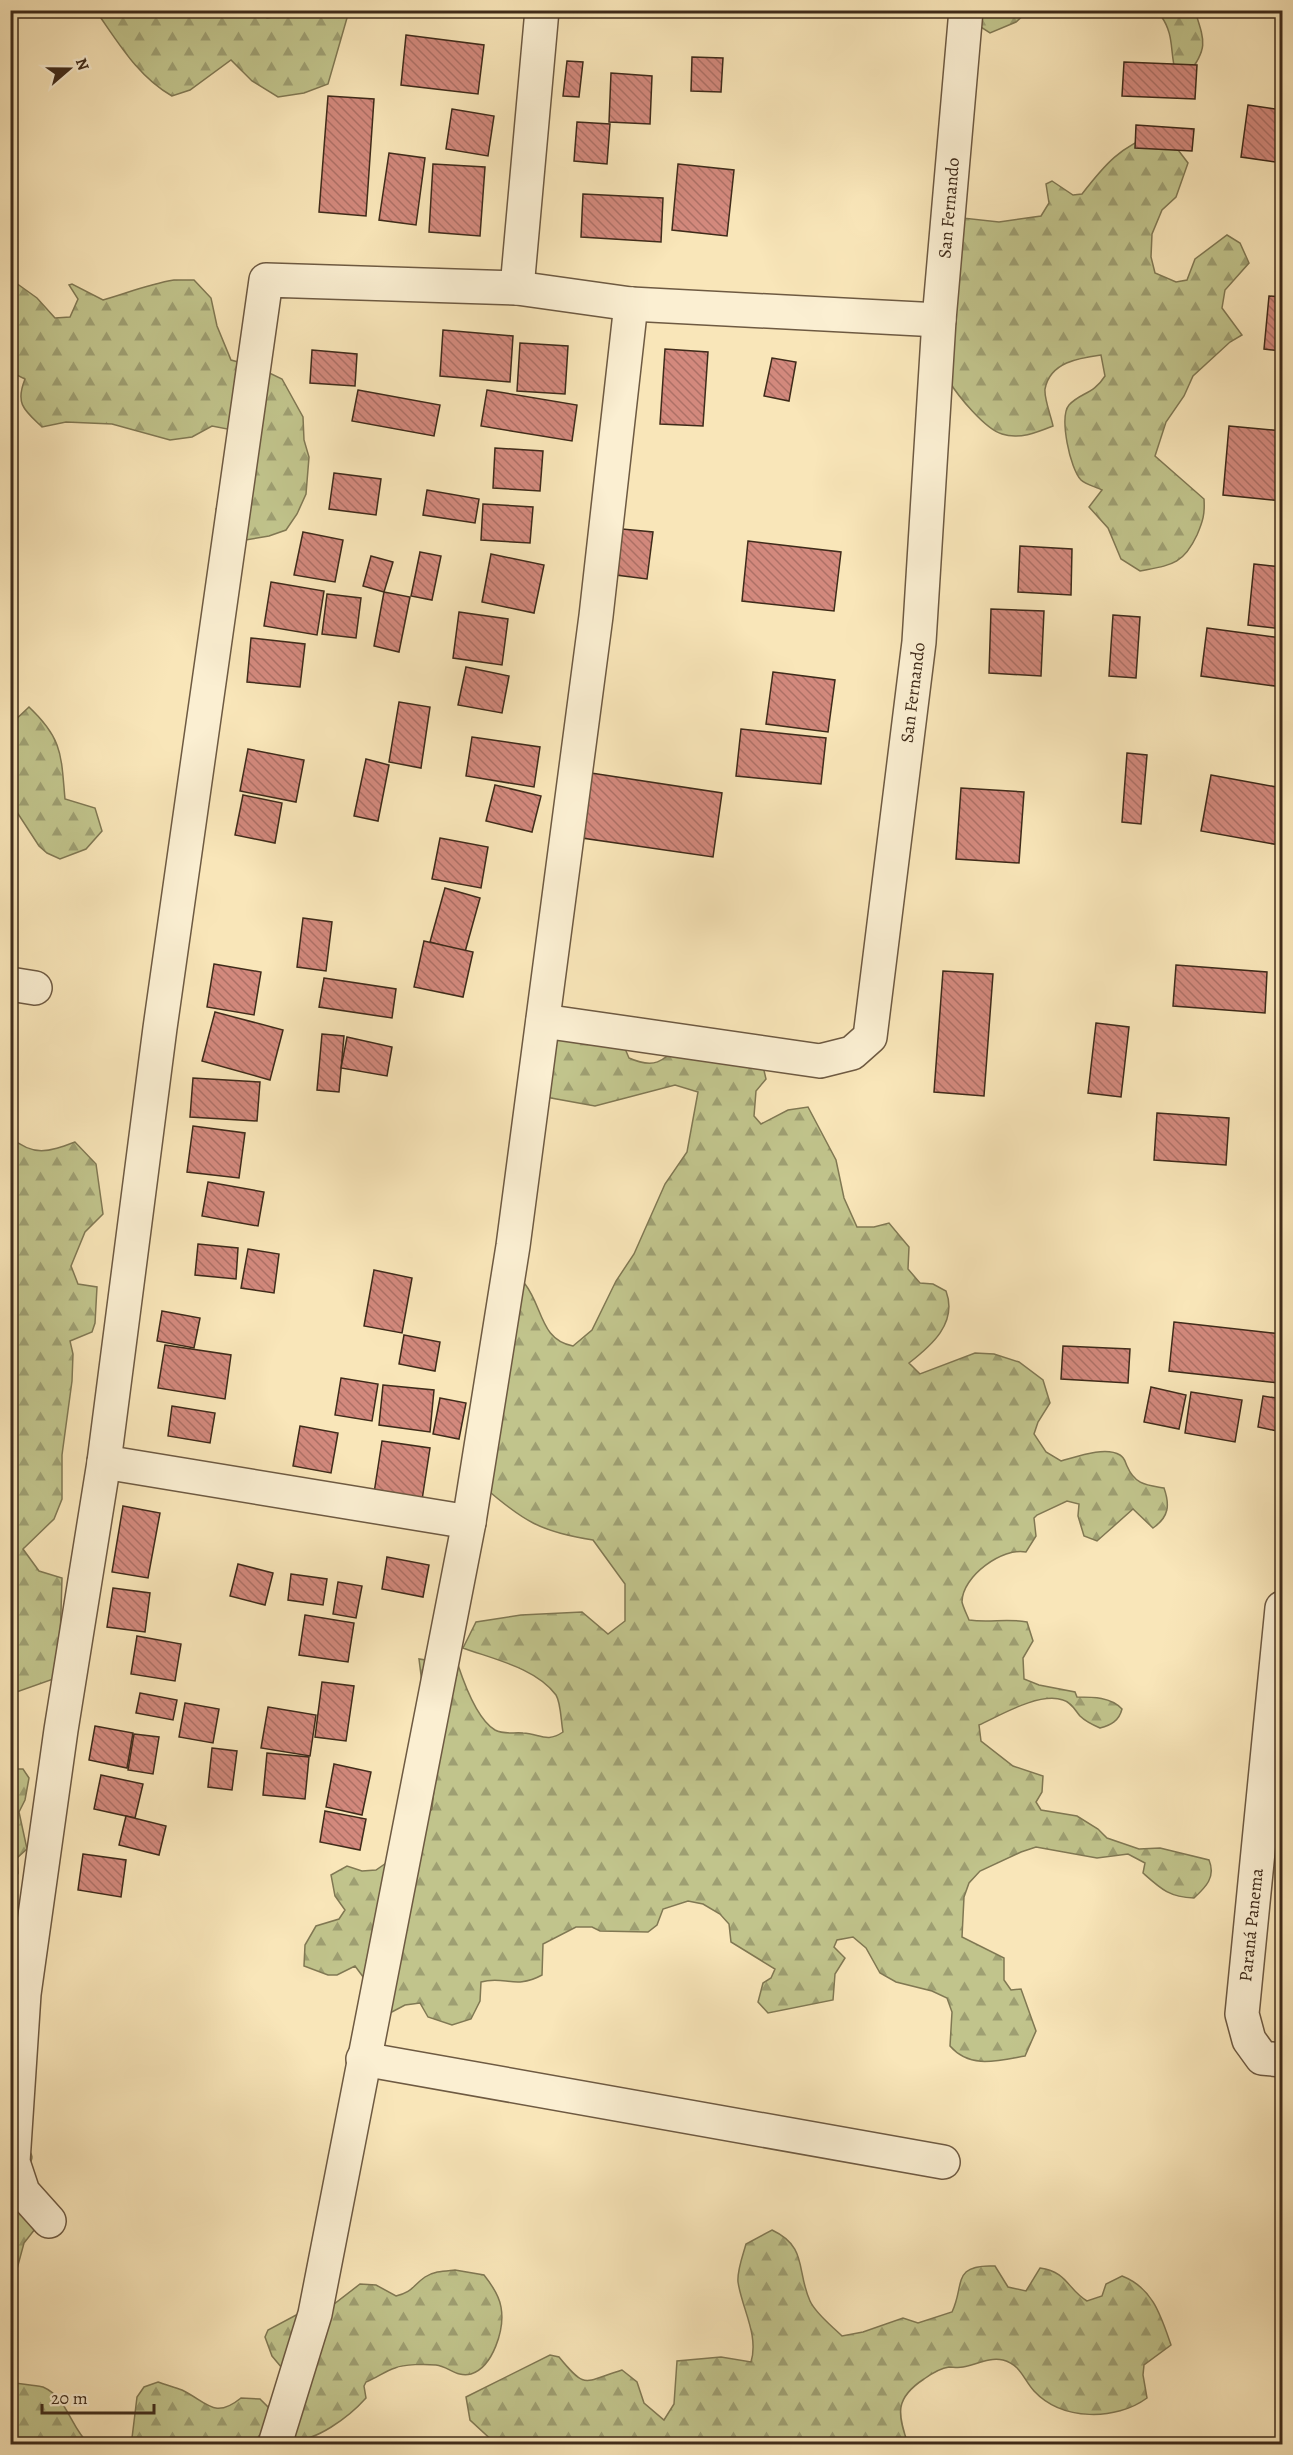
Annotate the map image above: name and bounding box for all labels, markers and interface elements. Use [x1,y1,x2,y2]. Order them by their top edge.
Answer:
north arrow [39,39,99,99]
text: N [70,55,95,74]
street label: San Fernando [932,157,965,259]
street label: San Fernando [895,641,931,744]
street label: Paraná Panema [1233,1866,1269,1983]
scale bar [42,2377,154,2415]
text: 20 m [51,2386,88,2410]

